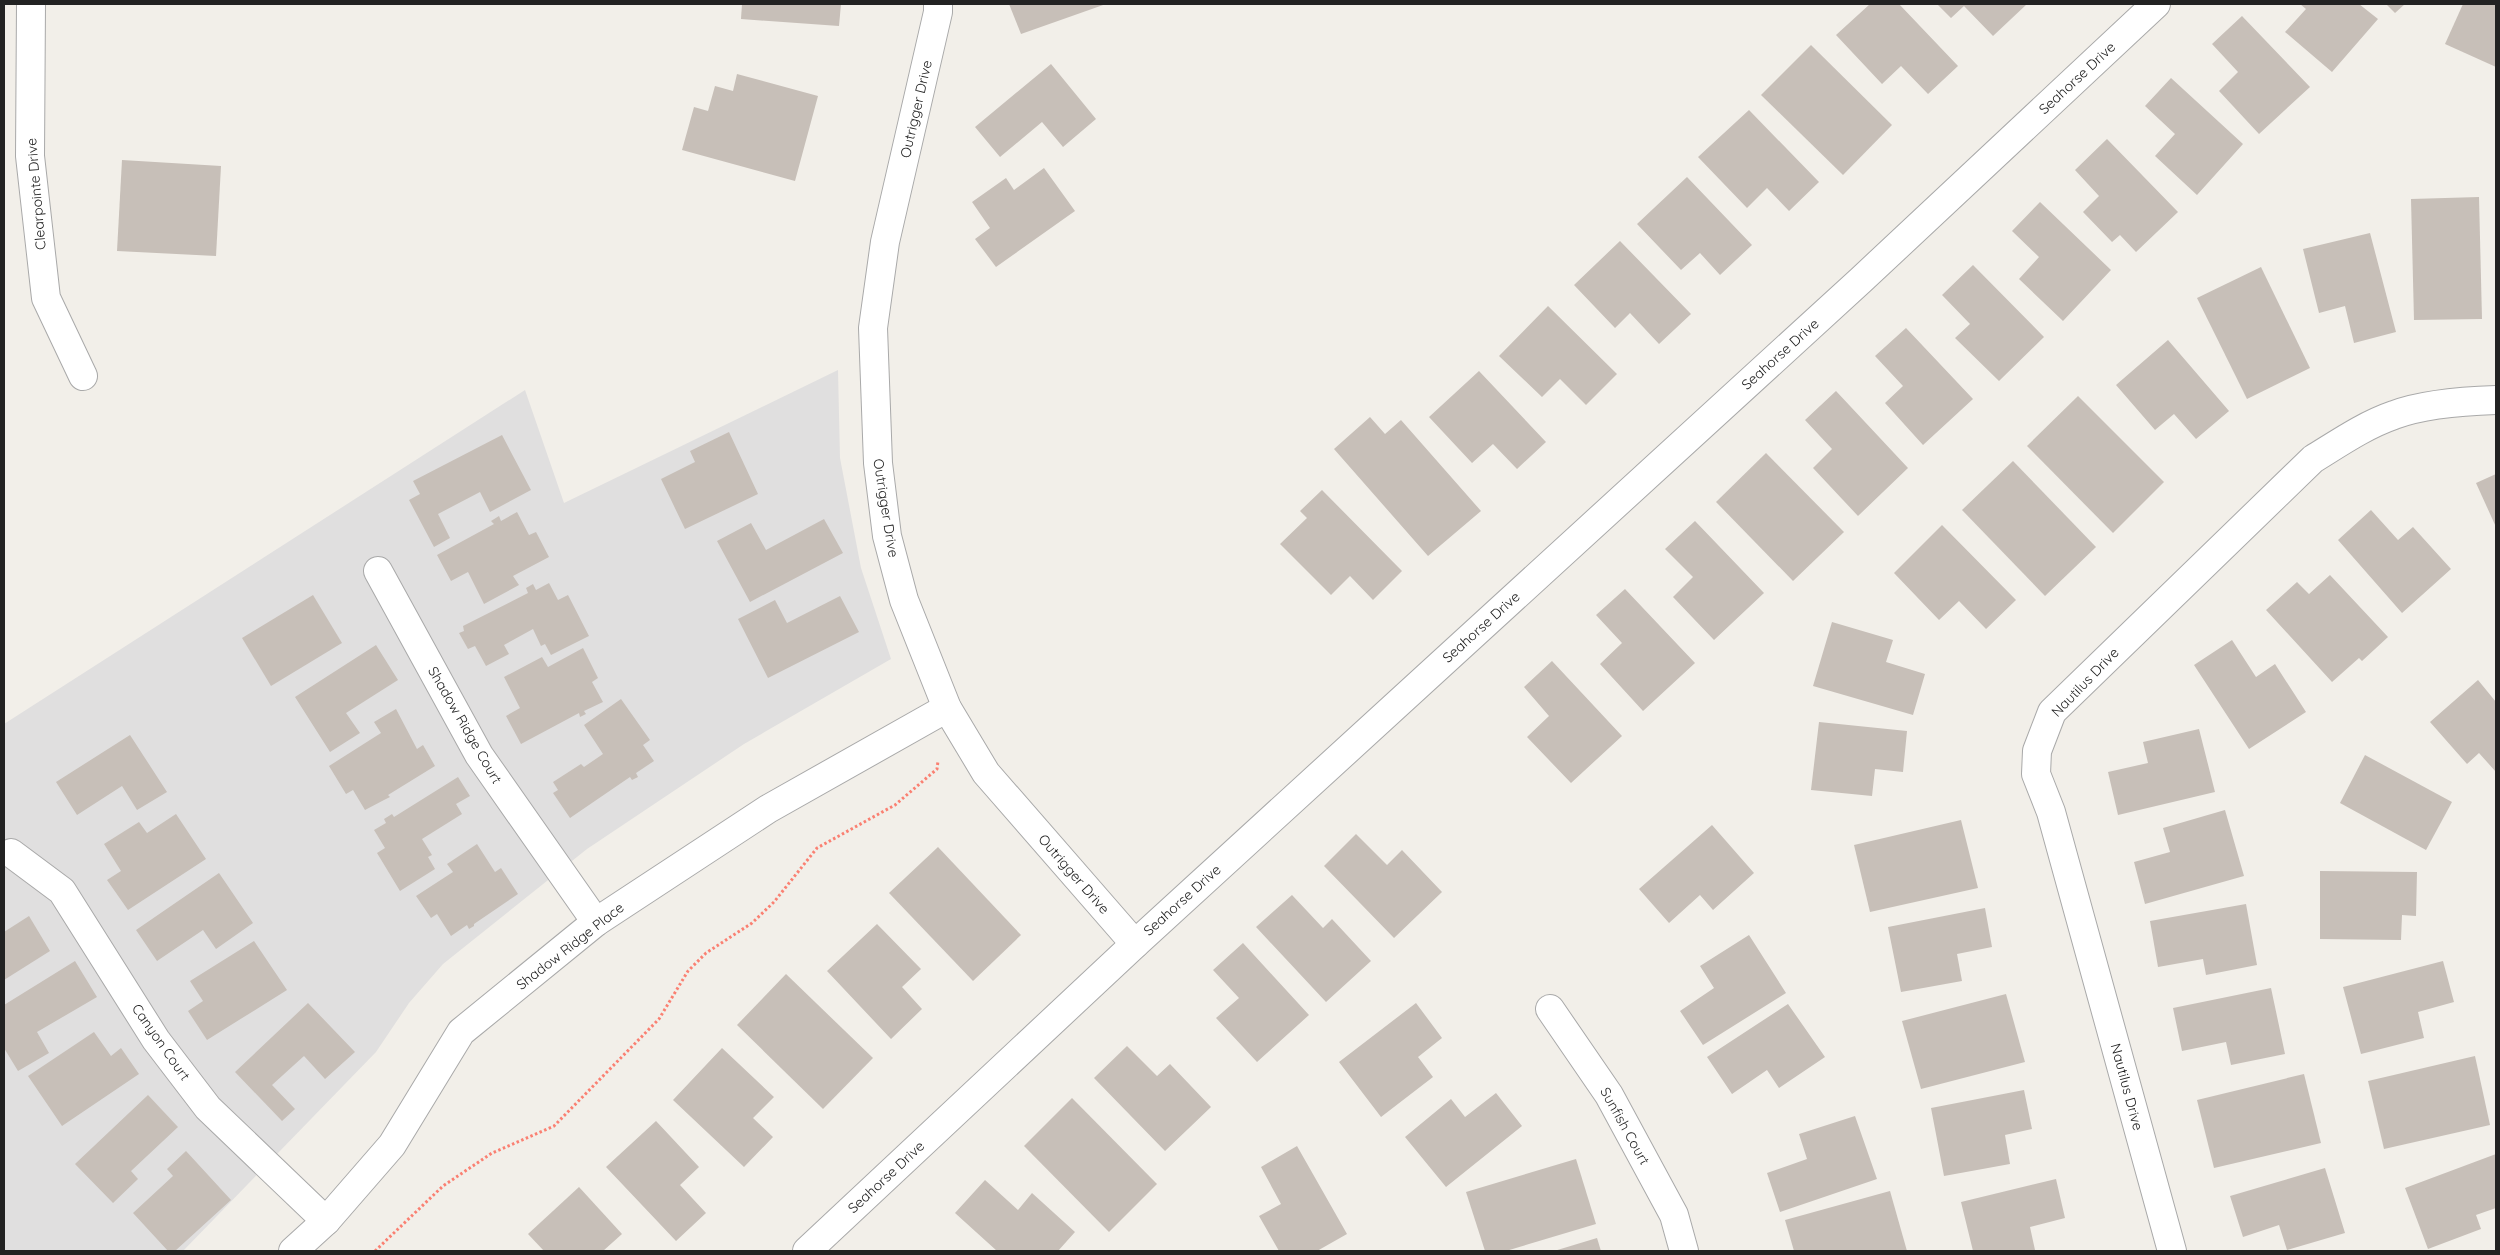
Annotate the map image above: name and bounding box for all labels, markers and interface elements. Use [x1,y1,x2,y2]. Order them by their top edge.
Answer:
street label: Seahorse Drive [2035,38,2119,118]
street label: Outrigger Drive [896,58,936,160]
street label: Clearpointe Drive [22,137,50,251]
street label: Seahorse Drive [1738,314,1823,394]
street label: Outrigger Drive [869,457,903,559]
street label: Seahorse Drive [1439,587,1524,667]
street label: Nautilus Drive [2047,644,2123,720]
street label: Shadow Ridge Court [424,663,506,787]
street label: Outrigger Drive [1034,830,1114,918]
street label: Seahorse Drive [1140,860,1225,940]
street label: Shadow Ridge Place [513,898,628,994]
street label: Canyon Court [128,1000,194,1084]
street label: Nautilus Drive [2107,1041,2147,1133]
street label: Sunfish Court [1596,1084,1654,1168]
street label: Seahorse Drive [844,1137,928,1217]

